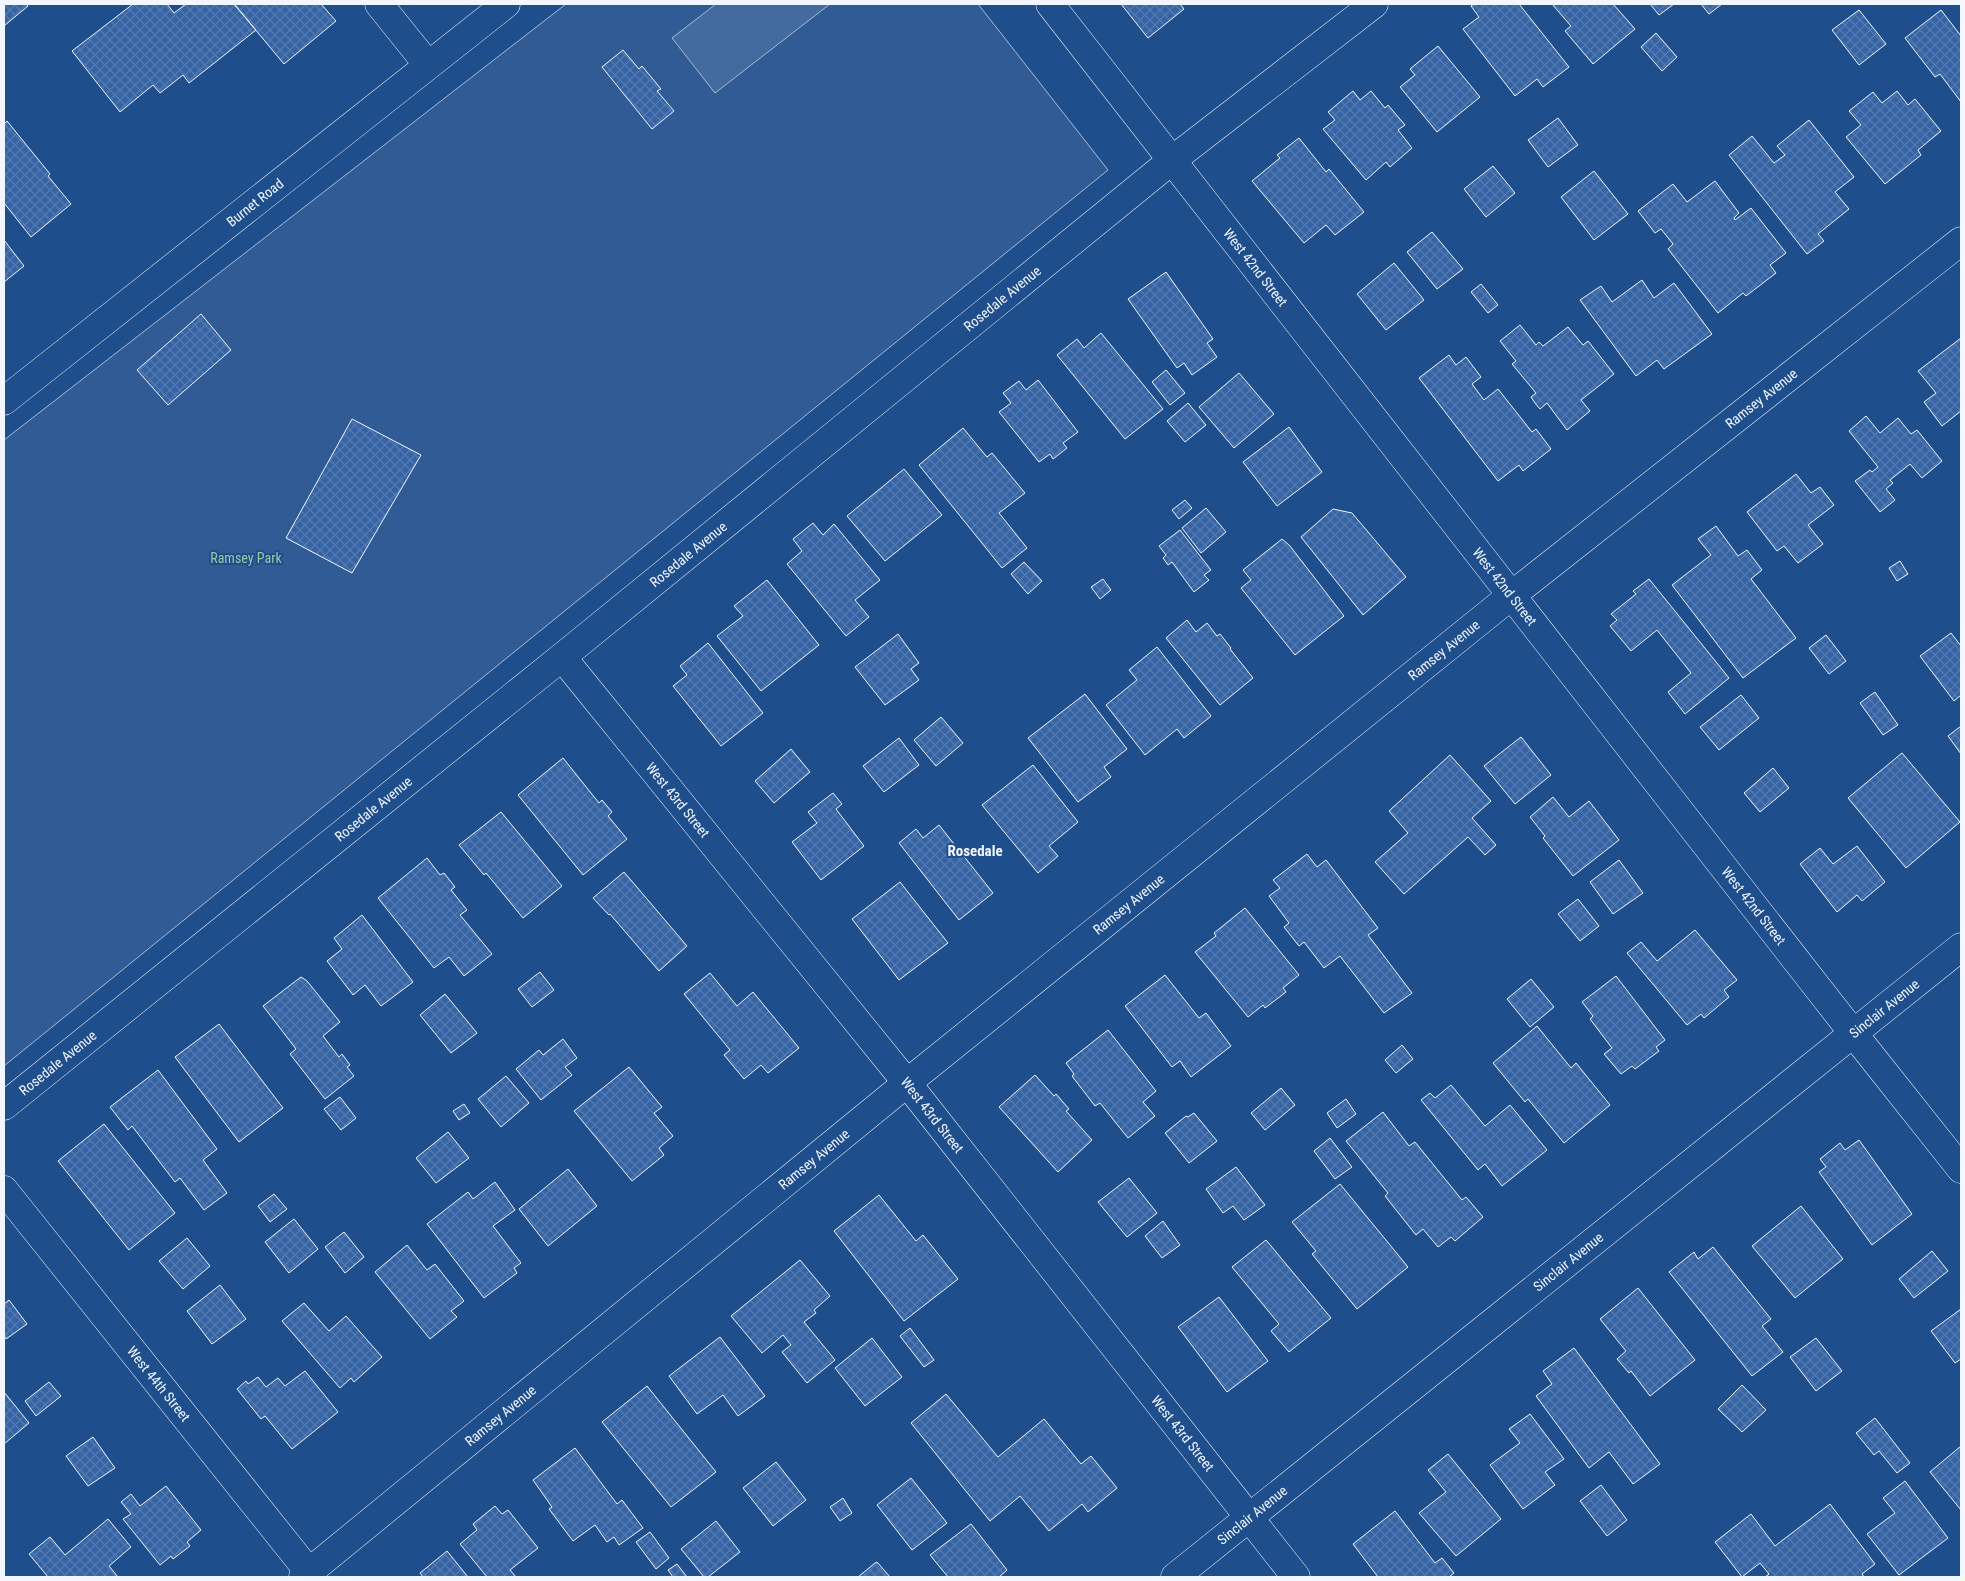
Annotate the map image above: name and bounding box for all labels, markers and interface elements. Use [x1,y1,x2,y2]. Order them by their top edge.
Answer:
street label: Burnet Road [224,175,286,230]
street label: West 42nd Street [1220,225,1291,309]
street label: Rosedale Avenue [961,262,1044,334]
street label: Ramsey Avenue [1722,365,1801,432]
street label: Rosedale Avenue [647,518,730,590]
street label: West 42nd Street [1469,544,1540,629]
park label: Ramsey Park [210,550,282,566]
street label: Ramsey Avenue [1405,616,1483,684]
street label: West 43rd Street [643,759,713,841]
street label: Rosedale Avenue [331,773,415,845]
district label: Rosedale [947,842,1003,860]
street label: West 42nd Street [1718,864,1789,948]
street label: Ramsey Avenue [1090,870,1168,938]
street label: Sinclair Avenue [1846,975,1923,1041]
street label: Rosedale Avenue [16,1027,100,1099]
street label: West 43rd Street [898,1074,967,1156]
street label: Ramsey Avenue [775,1125,853,1193]
street label: Sinclair Avenue [1530,1229,1607,1295]
street label: West 44th Street [124,1343,194,1425]
street label: Ramsey Avenue [462,1382,539,1449]
street label: West 43rd Street [1148,1392,1217,1474]
street label: Sinclair Avenue [1214,1482,1291,1548]

